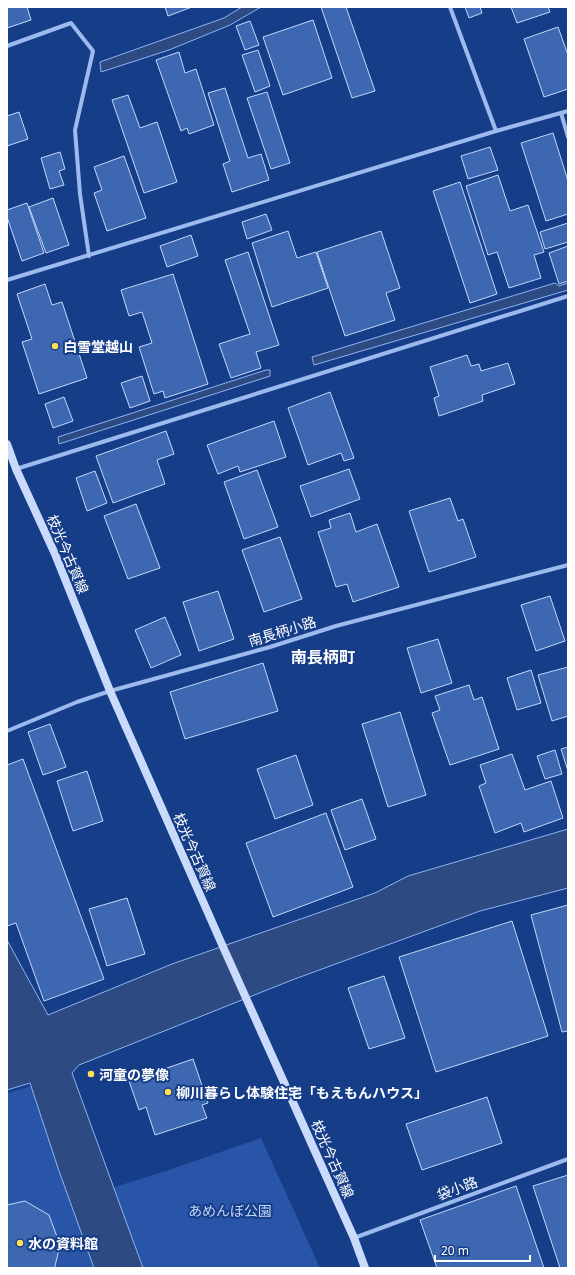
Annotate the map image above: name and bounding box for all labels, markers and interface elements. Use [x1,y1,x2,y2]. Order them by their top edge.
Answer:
place label: 白雪堂越山 [63,337,133,356]
marker: 白雪堂越山 [50,341,60,351]
street label: 枝光今古賀線 [43,512,93,596]
street label: 南長柄小路 [246,612,318,650]
district label: 南長柄町 [291,646,355,668]
street label: 枝光今古賀線 [169,810,221,894]
place label: 河童の夢像 [99,1065,169,1084]
marker: 河童の夢像 [86,1069,96,1079]
place label: 柳川暮らし体験住宅「もえもんハウス」 [176,1083,428,1102]
marker: 柳川暮らし体験住宅「もえもんハウス」 [163,1087,173,1097]
street label: 枝光今古賀線 [307,1117,359,1201]
street label: 袋小路 [434,1172,480,1204]
park label: あめんぼ公園 [188,1201,272,1220]
place label: 水の資料館 [28,1234,98,1253]
scale bar [435,1237,530,1263]
marker: 水の資料館 [15,1238,25,1248]
text: 20 m [441,1242,469,1259]

